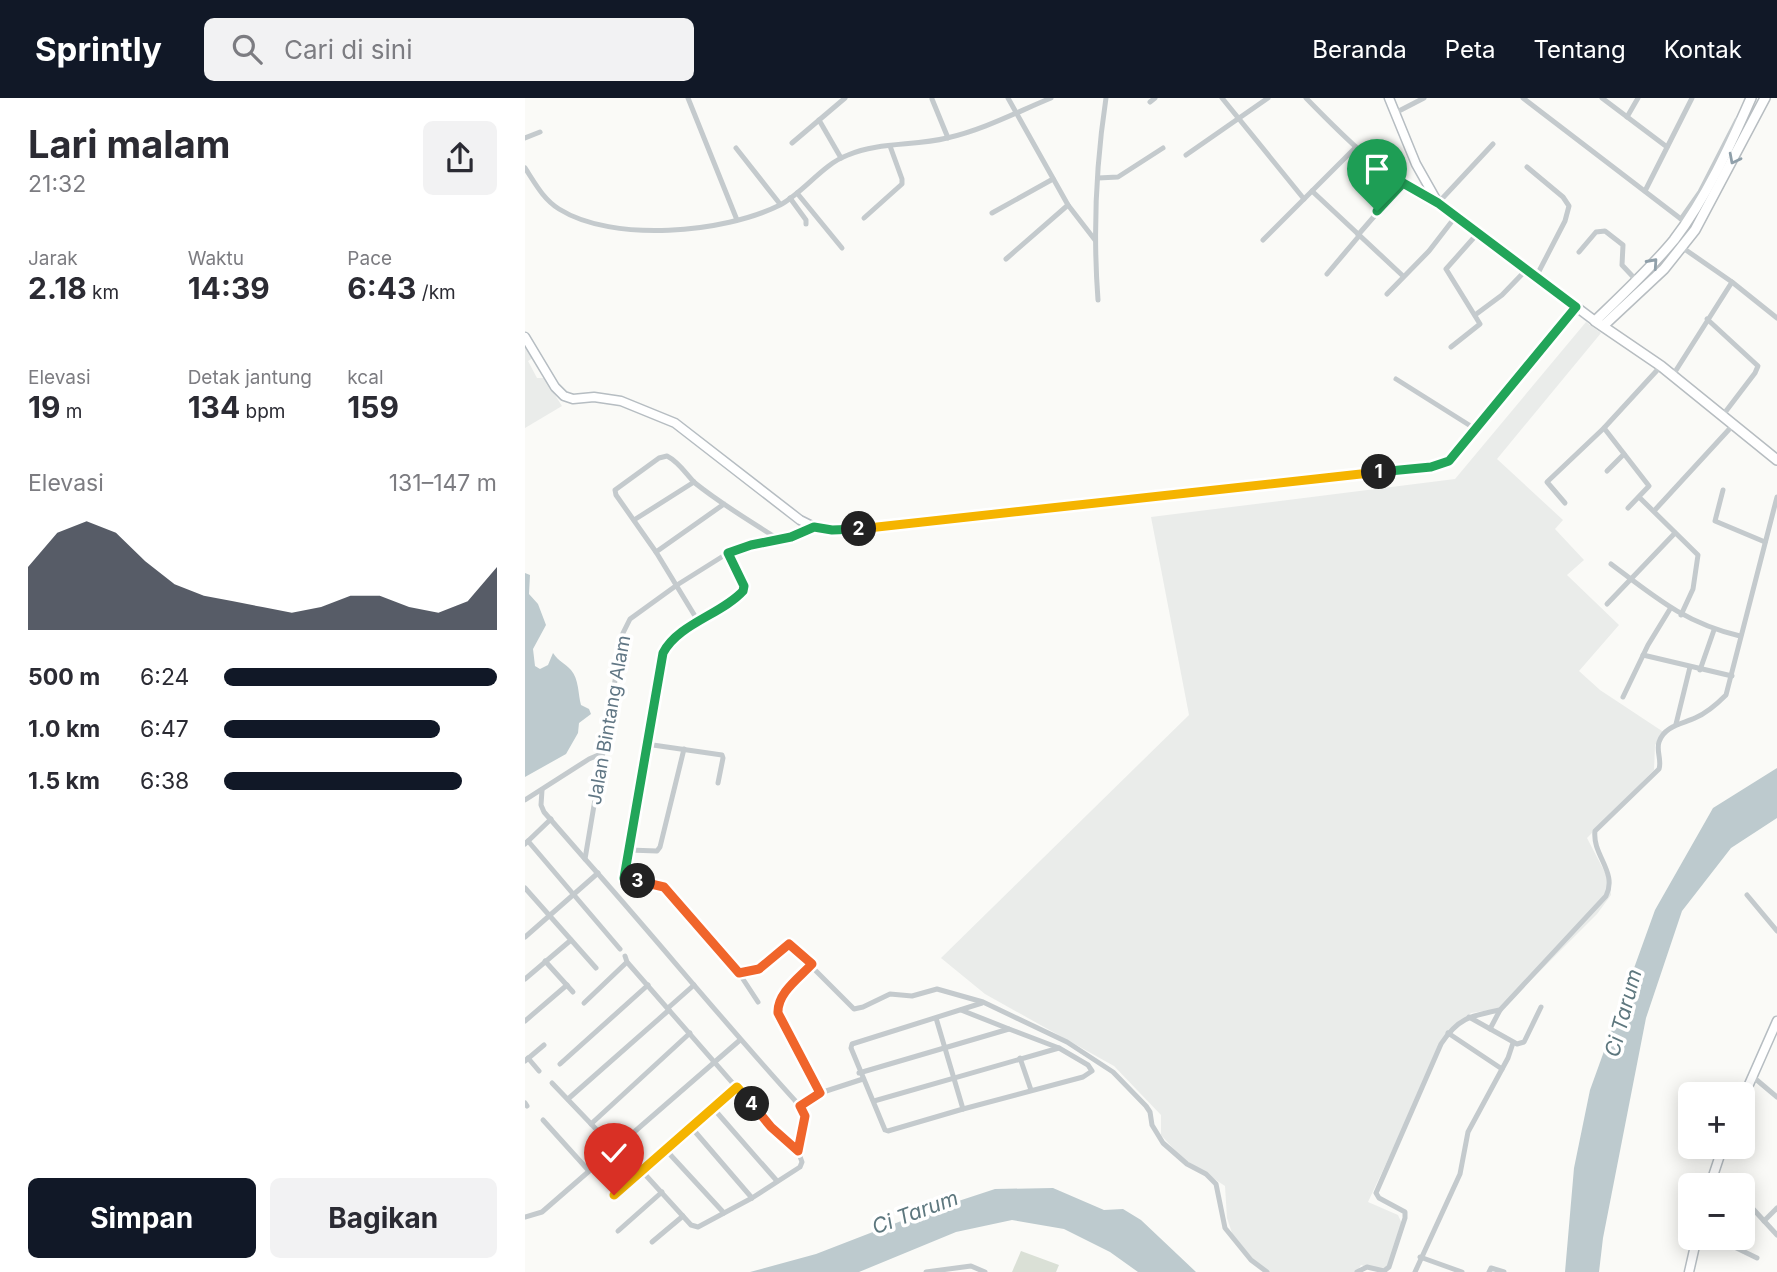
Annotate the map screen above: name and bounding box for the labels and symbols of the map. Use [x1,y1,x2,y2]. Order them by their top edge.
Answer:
pin [1347,139,1407,211]
one-way arrow [1729,152,1743,164]
one-way arrow [1645,258,1657,271]
pin: 1 [1361,454,1397,490]
pin: 2 [841,512,877,546]
street label: Jalan Bintang Alam [583,633,635,807]
pin: 3 [621,864,655,898]
water label: Ci Tarum [1599,966,1647,1060]
pin: 4 [735,1086,769,1122]
pin [584,1123,644,1195]
water label: Ci Tarum [868,1185,962,1239]

